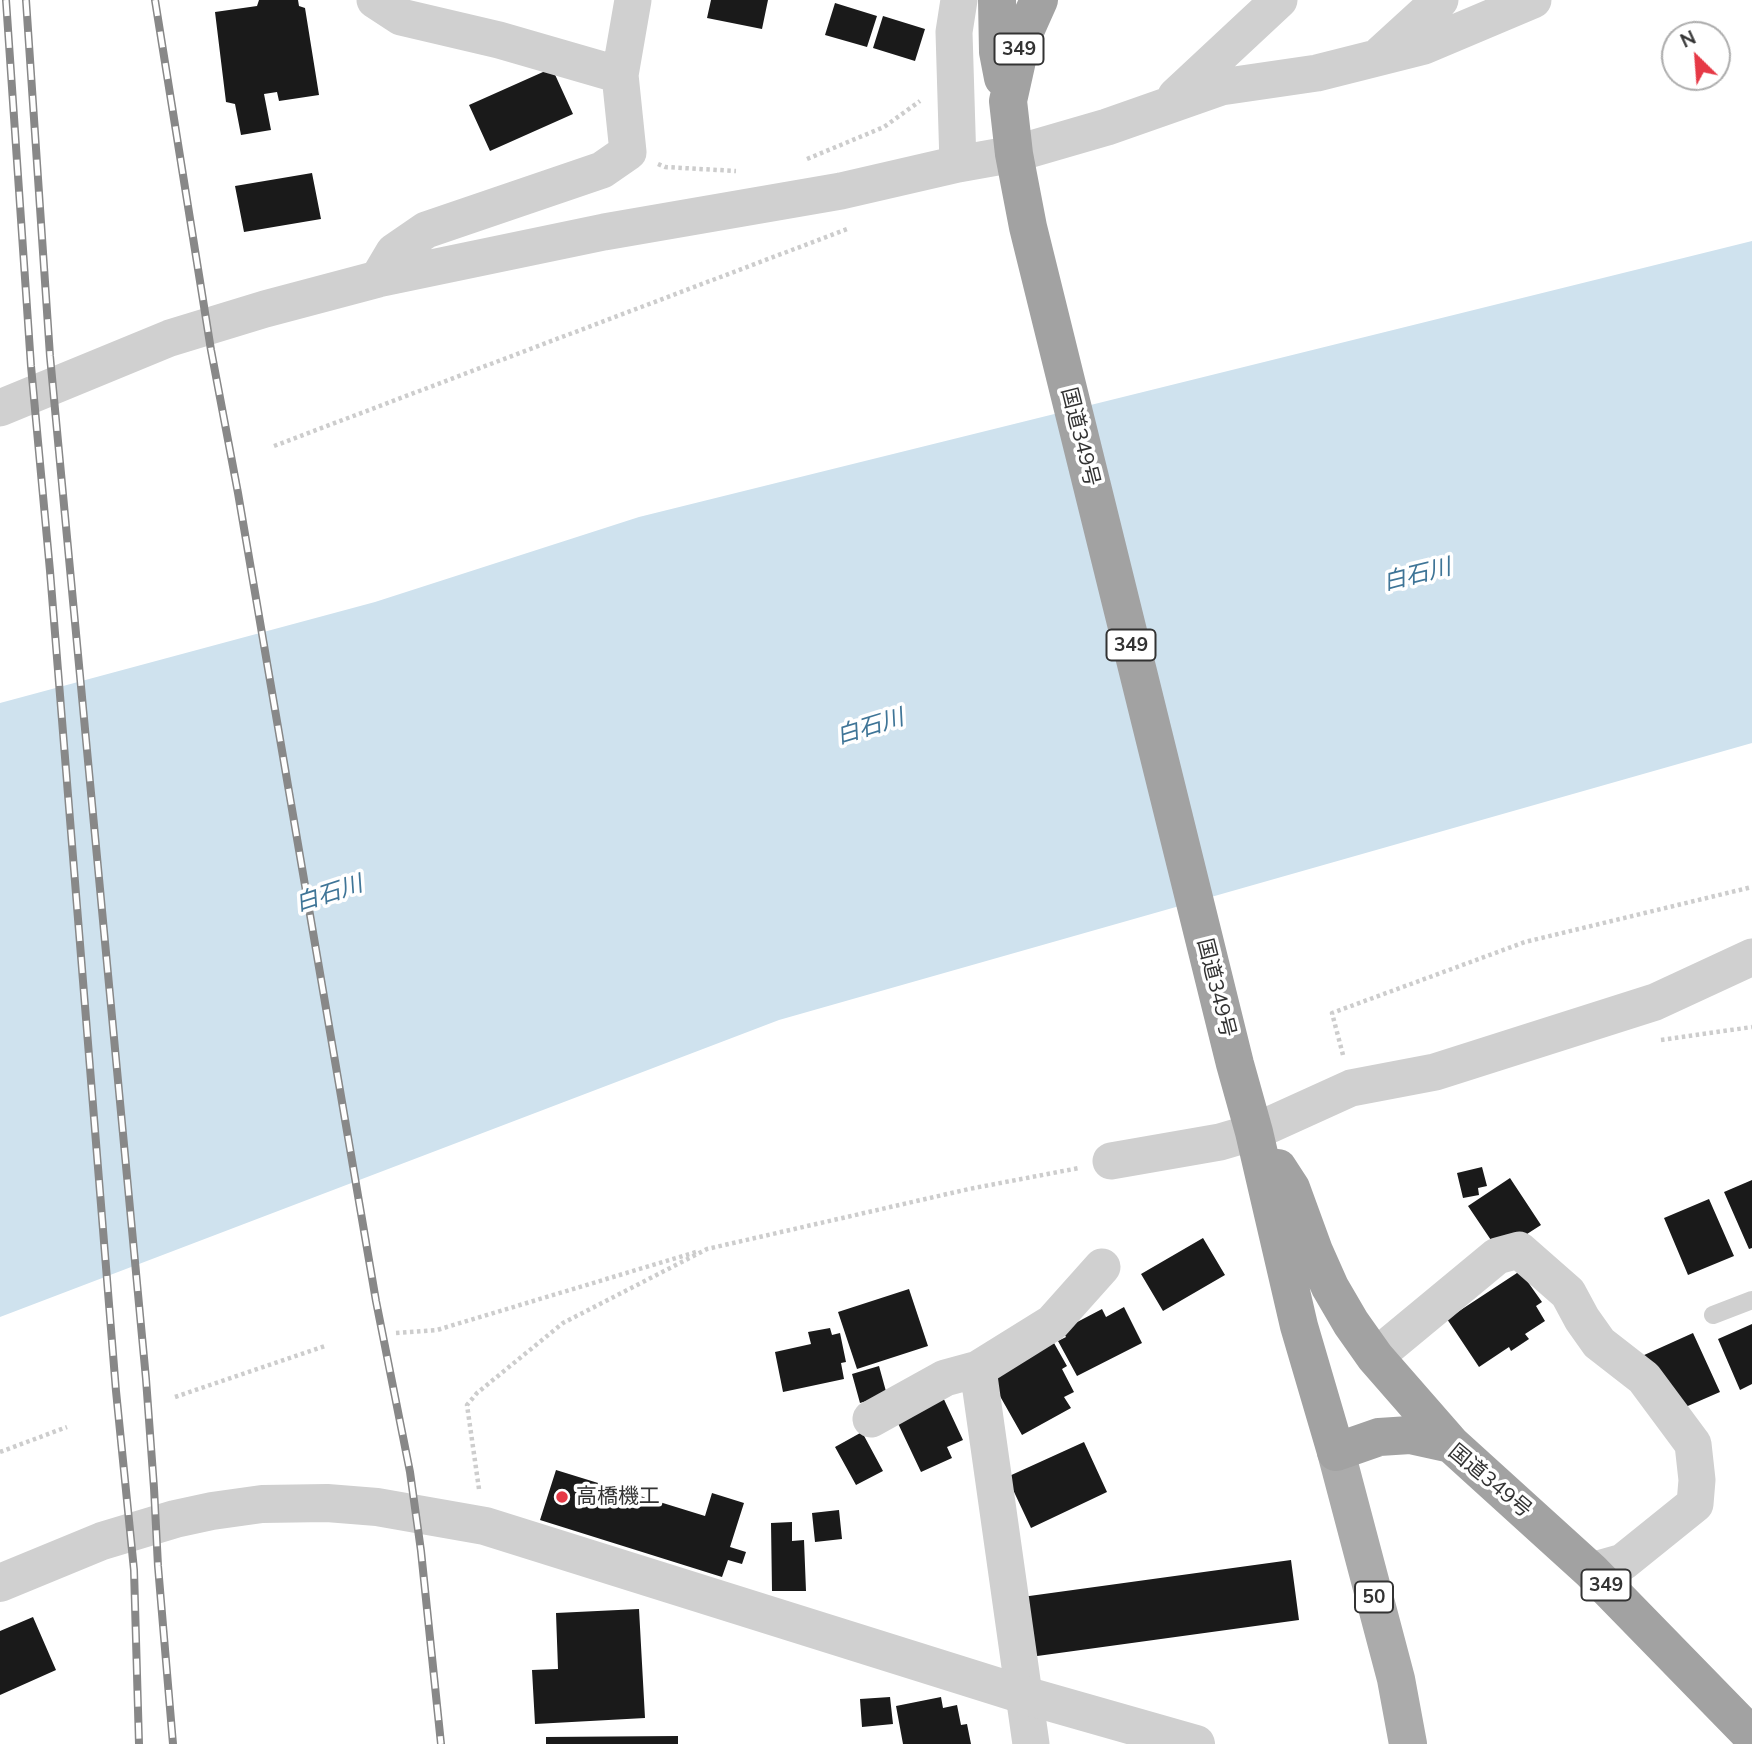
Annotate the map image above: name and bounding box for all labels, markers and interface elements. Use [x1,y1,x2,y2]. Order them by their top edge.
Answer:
north arrow [1661,21,1731,91]
text: N [1676,25,1700,53]
road number: 349 [995,34,1044,64]
street label: 国道349号 [1056,385,1104,489]
water label: 白石川 [1380,553,1454,597]
road number: 349 [1106,630,1156,660]
water label: 白石川 [833,704,907,750]
water label: 白石川 [292,870,366,918]
street label: 国道349号 [1192,936,1240,1040]
street label: 国道349号 [1443,1439,1537,1523]
place label: 高橋機工 [576,1484,660,1510]
marker: 高橋機工 [554,1489,570,1505]
road number: 349 [1582,1569,1630,1600]
road number: 50 [1355,1582,1393,1612]

